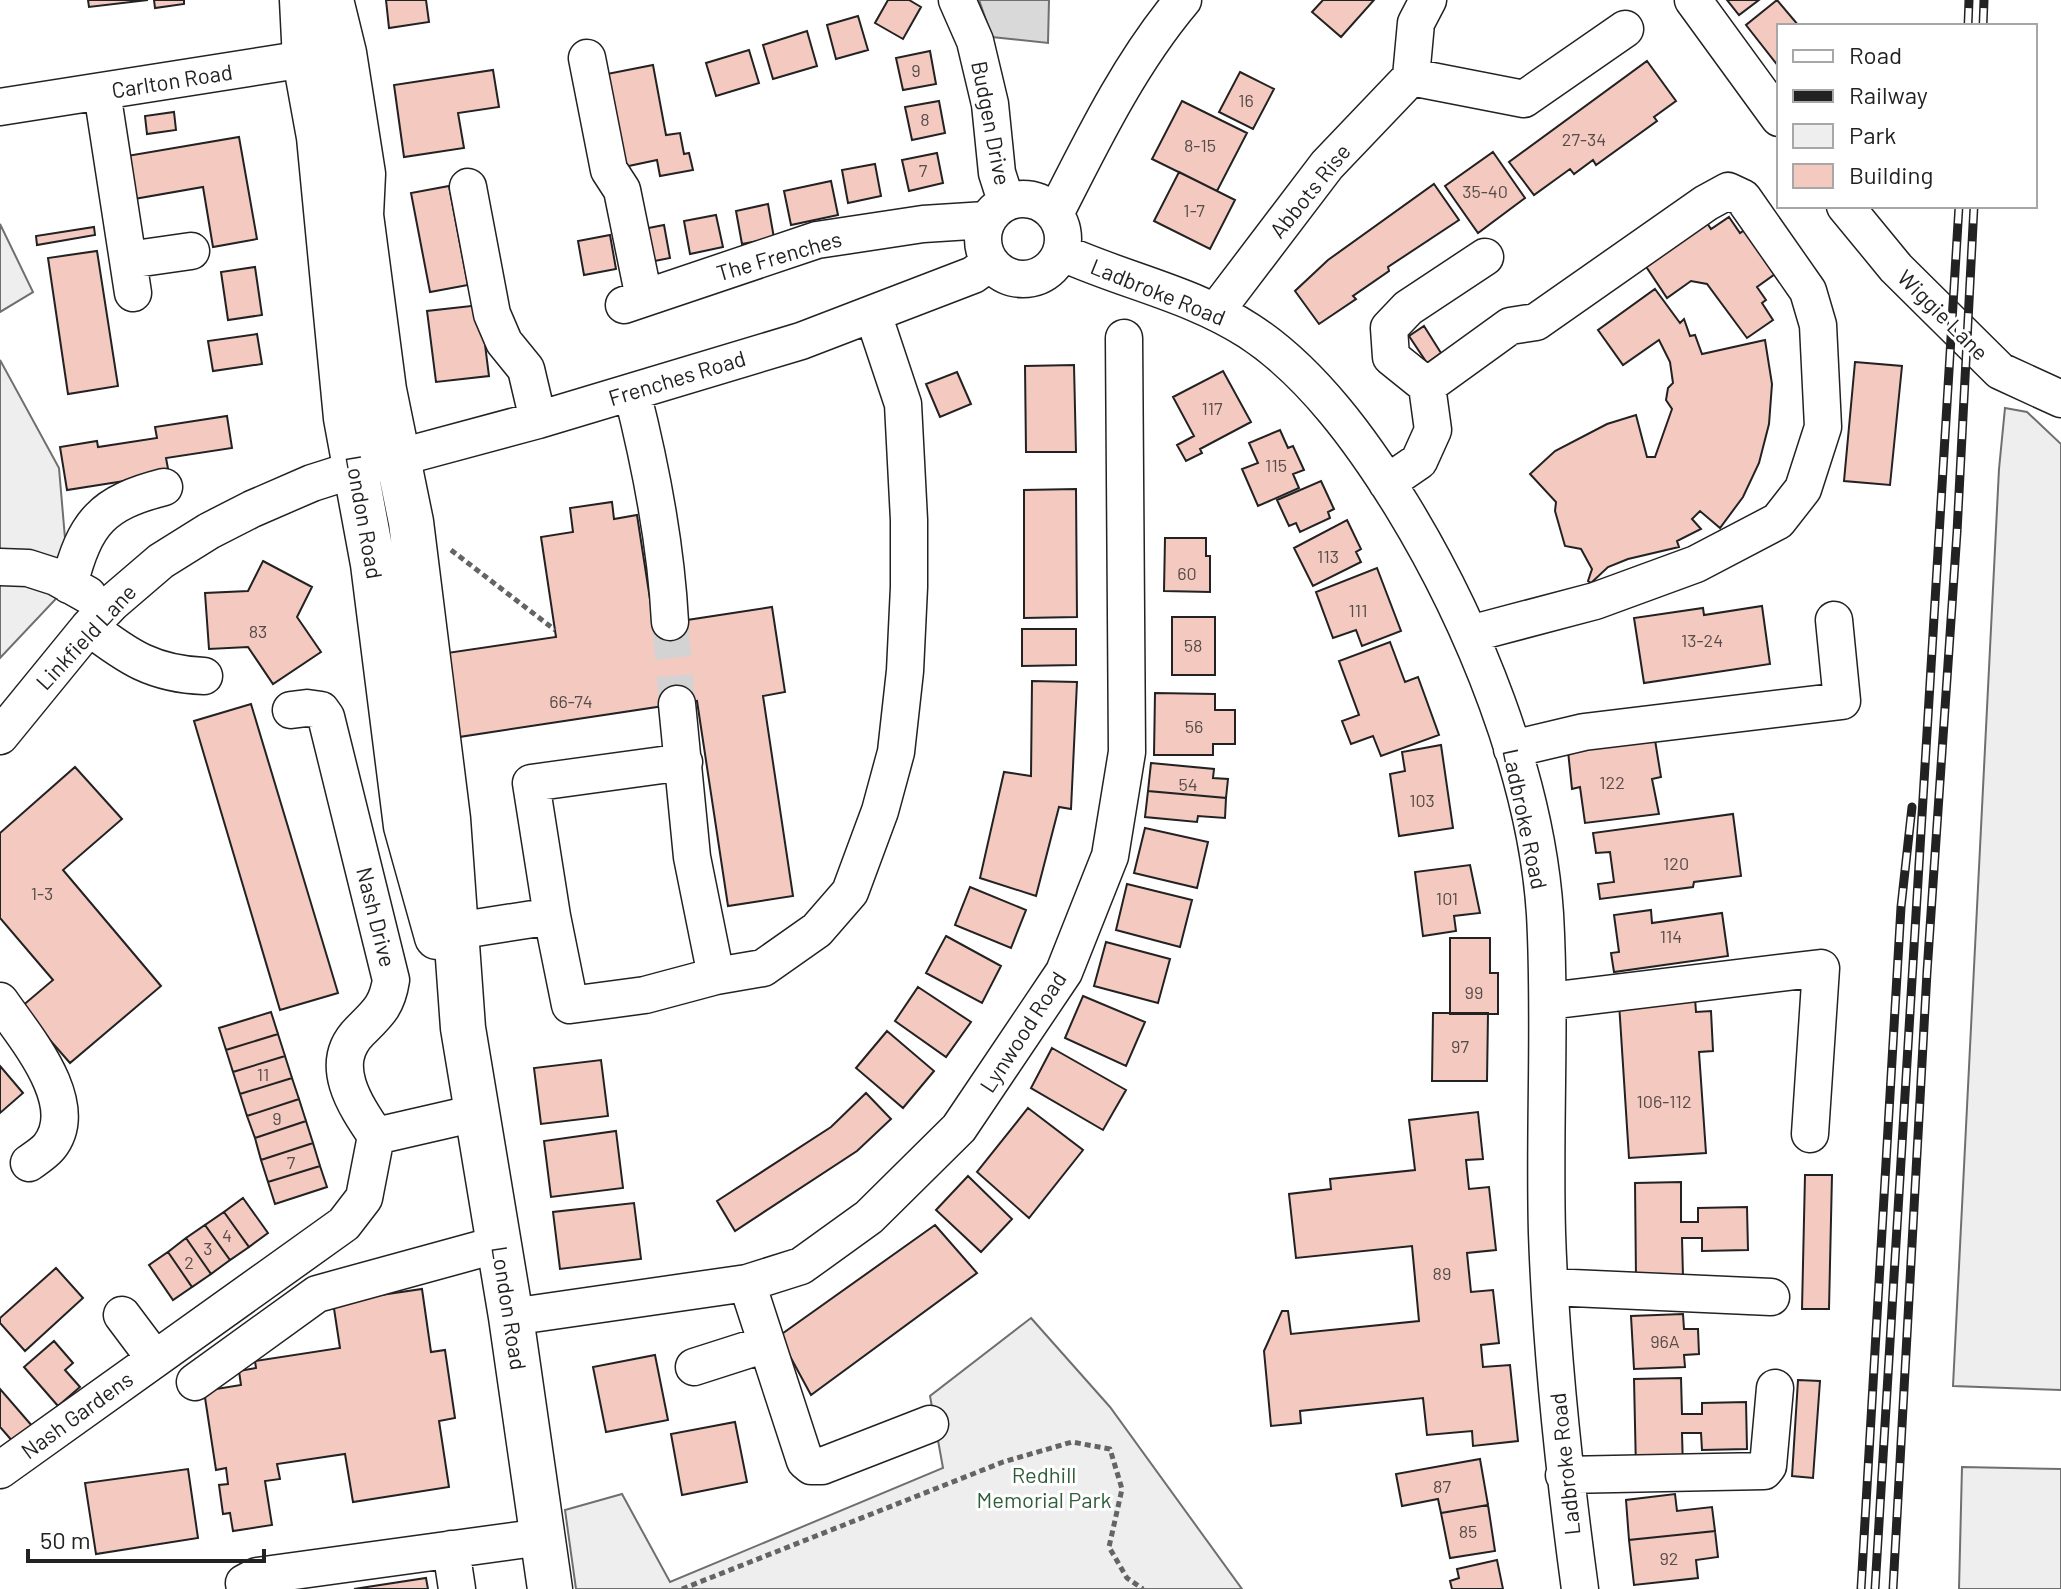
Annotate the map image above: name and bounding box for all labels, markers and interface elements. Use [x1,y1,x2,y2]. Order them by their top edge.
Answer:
legend [1777,24,2037,208]
text: Road [1849,40,1902,69]
street label: Carlton Road [110,58,234,102]
street label: Budgen Drive [967,58,1017,187]
house number: 9 [911,59,921,81]
text: Railway [1849,80,1928,109]
house number: 16 [1238,89,1254,111]
house number: 8 [920,108,930,130]
text: Park [1849,120,1896,149]
house number: 27-34 [1562,128,1606,150]
house number: 8-15 [1184,134,1216,156]
street label: Abbots Rise [1263,138,1355,243]
house number: 7 [919,159,928,181]
text: Building [1849,160,1933,189]
house number: 35-40 [1462,180,1508,202]
house number: 1-7 [1183,199,1205,221]
street label: The Frenches [713,225,844,285]
street label: Ladbroke Road [1087,252,1230,330]
street label: Wiggie Lane [1893,264,1994,365]
street label: Frenches Road [605,344,748,410]
house number: 117 [1201,397,1223,419]
street label: London Road [341,453,389,581]
house number: 115 [1265,454,1287,476]
house number: 113 [1317,545,1339,567]
house number: 60 [1177,562,1197,584]
street label: Linkfield Lane [30,578,141,694]
house number: 111 [1348,599,1368,621]
house number: 83 [249,620,267,642]
house number: 13-24 [1681,629,1723,651]
house number: 58 [1184,634,1202,656]
house number: 66-74 [549,690,593,712]
house number: 56 [1185,715,1203,737]
street label: Ladbroke Road [1498,746,1554,891]
house number: 122 [1599,771,1625,793]
house number: 54 [1178,773,1198,795]
house number: 103 [1409,789,1435,811]
house number: 120 [1663,852,1689,874]
street label: Nash Drive [352,864,402,969]
house number: 1-3 [31,882,53,904]
house number: 101 [1436,887,1458,909]
house number: 114 [1660,925,1682,947]
street label: Lynwood Road [974,966,1071,1097]
house number: 99 [1465,981,1483,1003]
house number: 97 [1451,1035,1469,1057]
house number: 11 [257,1063,269,1085]
house number: 106-112 [1636,1090,1692,1112]
house number: 9 [272,1107,282,1129]
house number: 7 [287,1151,296,1173]
house number: 4 [222,1224,232,1246]
house number: 3 [203,1237,213,1259]
street label: London Road [487,1244,533,1372]
house number: 2 [184,1251,194,1273]
house number: 89 [1433,1262,1451,1284]
house number: 96A [1650,1330,1680,1352]
street label: Nash Gardens [16,1365,137,1463]
street label: Ladbroke Road [1544,1392,1584,1537]
park label: Redhill Memorial Park [976,1461,1112,1512]
house number: 87 [1433,1475,1451,1497]
scale bar [28,1513,264,1563]
house number: 85 [1459,1520,1477,1542]
text: 50 m [40,1525,91,1554]
house number: 92 [1659,1547,1679,1569]

